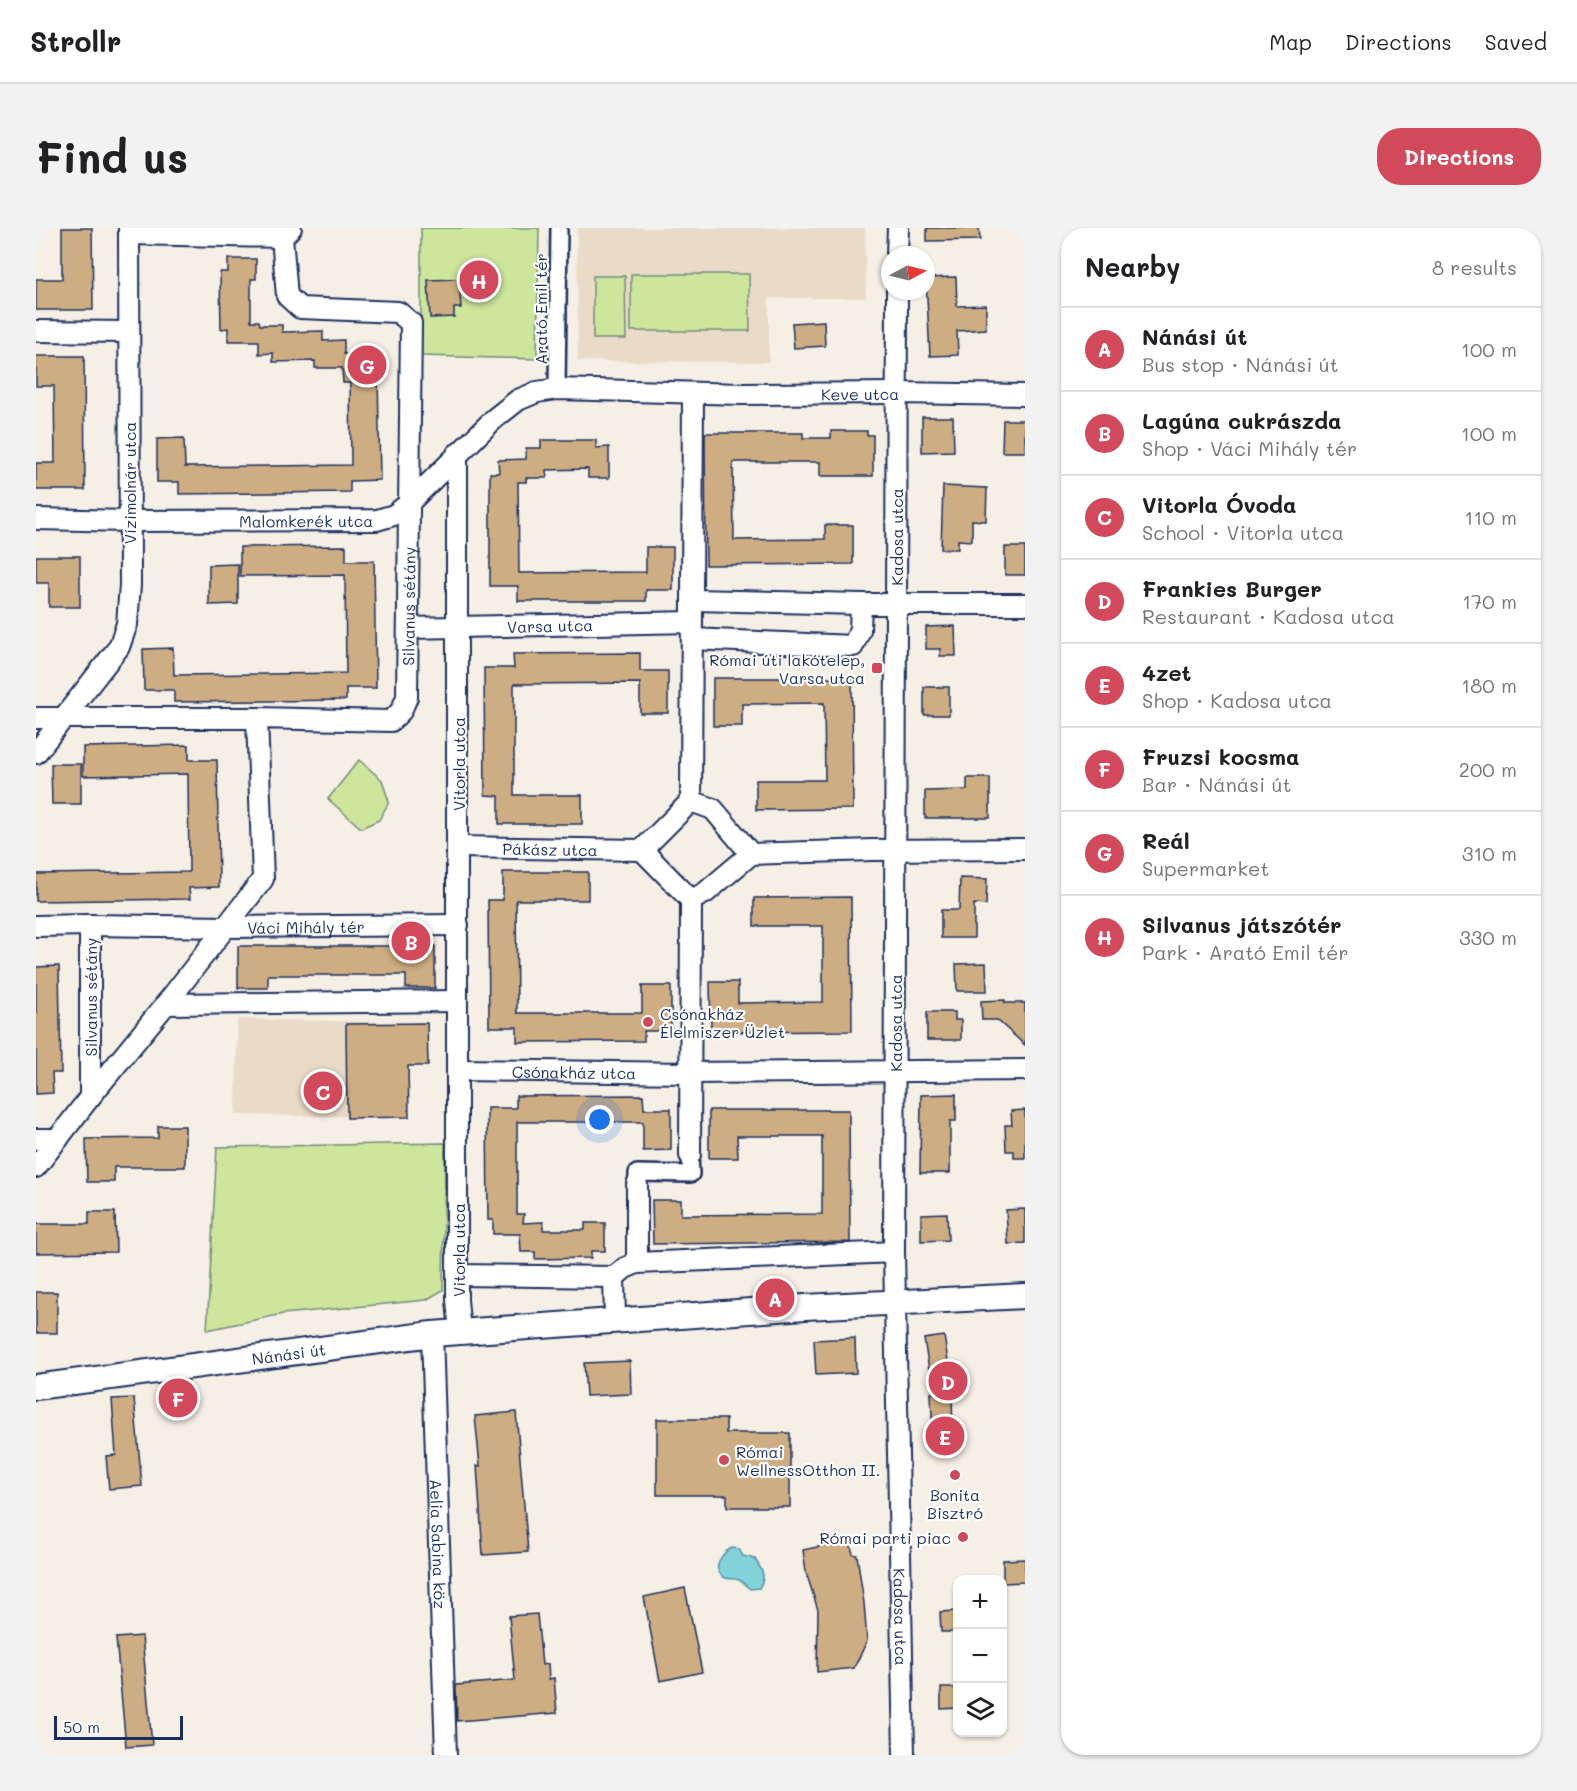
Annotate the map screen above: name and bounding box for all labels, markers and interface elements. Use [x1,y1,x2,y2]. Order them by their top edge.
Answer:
text: Strollr [30,23,121,59]
text: Map [1269,28,1312,55]
text: Directions [1345,28,1452,55]
text: Saved [1485,28,1547,55]
button: Directions [1377,128,1541,185]
text: Find us [36,129,188,184]
north arrow [881,246,935,300]
text: Nearby [1085,250,1180,284]
street label: Arató Emil tér [530,253,551,365]
text: 8 results [1432,254,1517,280]
pin: H [460,257,498,302]
text: Nánási út [1142,322,1247,351]
text: A [1098,336,1111,362]
text: 100 m [1461,336,1517,362]
pin: G [348,342,386,388]
text: Bus stop · Nánási út [1142,351,1338,377]
street label: Keve utca [821,382,899,404]
text: Lagúna cukrászda [1142,406,1342,435]
text: B [1098,420,1111,446]
text: 100 m [1461,420,1517,446]
street label: Vízimolnár utca [119,422,140,544]
text: Shop · Váci Mihály tér [1142,435,1357,461]
street label: Kadosa utca [886,488,907,586]
text: Vitorla Óvoda [1142,490,1297,519]
text: C [1097,504,1112,530]
text: 110 m [1464,504,1517,530]
street label: Malomkerék utca [239,510,373,531]
text: School · Vitorla utca [1142,519,1344,545]
street label: Silvanus sétány [397,547,419,666]
text: Frankies Burger [1142,574,1322,603]
text: D [1097,588,1112,614]
text: 170 m [1462,588,1517,614]
text: Restaurant · Kadosa utca [1142,603,1395,629]
street label: Varsa utca [507,614,593,636]
place label: Római úti lakótelep, Varsa utca [709,649,865,688]
text: 4zet [1142,658,1191,687]
marker: Római úti lakótelep, Varsa utca [870,661,884,675]
text: E [1098,672,1111,698]
text: 180 m [1461,672,1517,698]
text: Shop · Kadosa utca [1142,687,1332,713]
street label: Vitorla utca [448,717,469,811]
text: Fruzsi kocsma [1142,742,1299,771]
text: F [1098,756,1111,782]
text: 200 m [1459,756,1517,782]
text: Bar · Nánási út [1142,771,1291,797]
text: Reál [1142,826,1190,855]
street label: Pákász utca [502,837,598,860]
text: G [1097,840,1112,866]
text: 310 m [1462,840,1517,866]
text: Supermarket [1142,855,1269,881]
text: Silvanus játszótér [1142,910,1342,939]
street label: Váci Mihály tér [247,915,365,937]
pin: B [392,918,430,964]
text: H [1096,924,1113,950]
text: 330 m [1459,924,1517,950]
street label: Silvanus sétány [80,938,101,1056]
text: Park · Arató Emil tér [1142,939,1348,965]
street label: Kadosa utca [885,974,906,1072]
place label: Csónakház Élelmiszer Üzlet [660,1003,785,1042]
marker: Csónakház Élelmiszer Üzlet [641,1015,655,1029]
street label: Csónakház utca [512,1060,636,1083]
pin: C [304,1068,342,1114]
your location [585,1105,614,1134]
street label: Vitorla utca [448,1203,469,1297]
pin: A [756,1276,794,1320]
street label: Nánási út [251,1338,327,1369]
pin: D [928,1358,968,1404]
pin: F [158,1376,198,1420]
pin: E [926,1414,964,1458]
place label: Római WellnessOtthon II. [736,1441,880,1480]
marker: Római WellnessOtthon II. [717,1453,731,1467]
marker: Bonita Bisztró [948,1468,962,1482]
street label: Aelia Sabina köz [426,1479,452,1609]
place label: Bonita Bisztró [927,1484,983,1523]
place label: Római parti piac [819,1527,951,1548]
marker: Római parti piac [956,1530,970,1544]
street label: Kadosa utca [890,1568,913,1666]
map controls [953,1575,1007,1737]
button: + [953,1575,1007,1629]
button: − [953,1629,1007,1683]
button: layers [953,1683,1007,1737]
scale bar [54,1713,183,1740]
text: 50 m [63,1716,100,1737]

